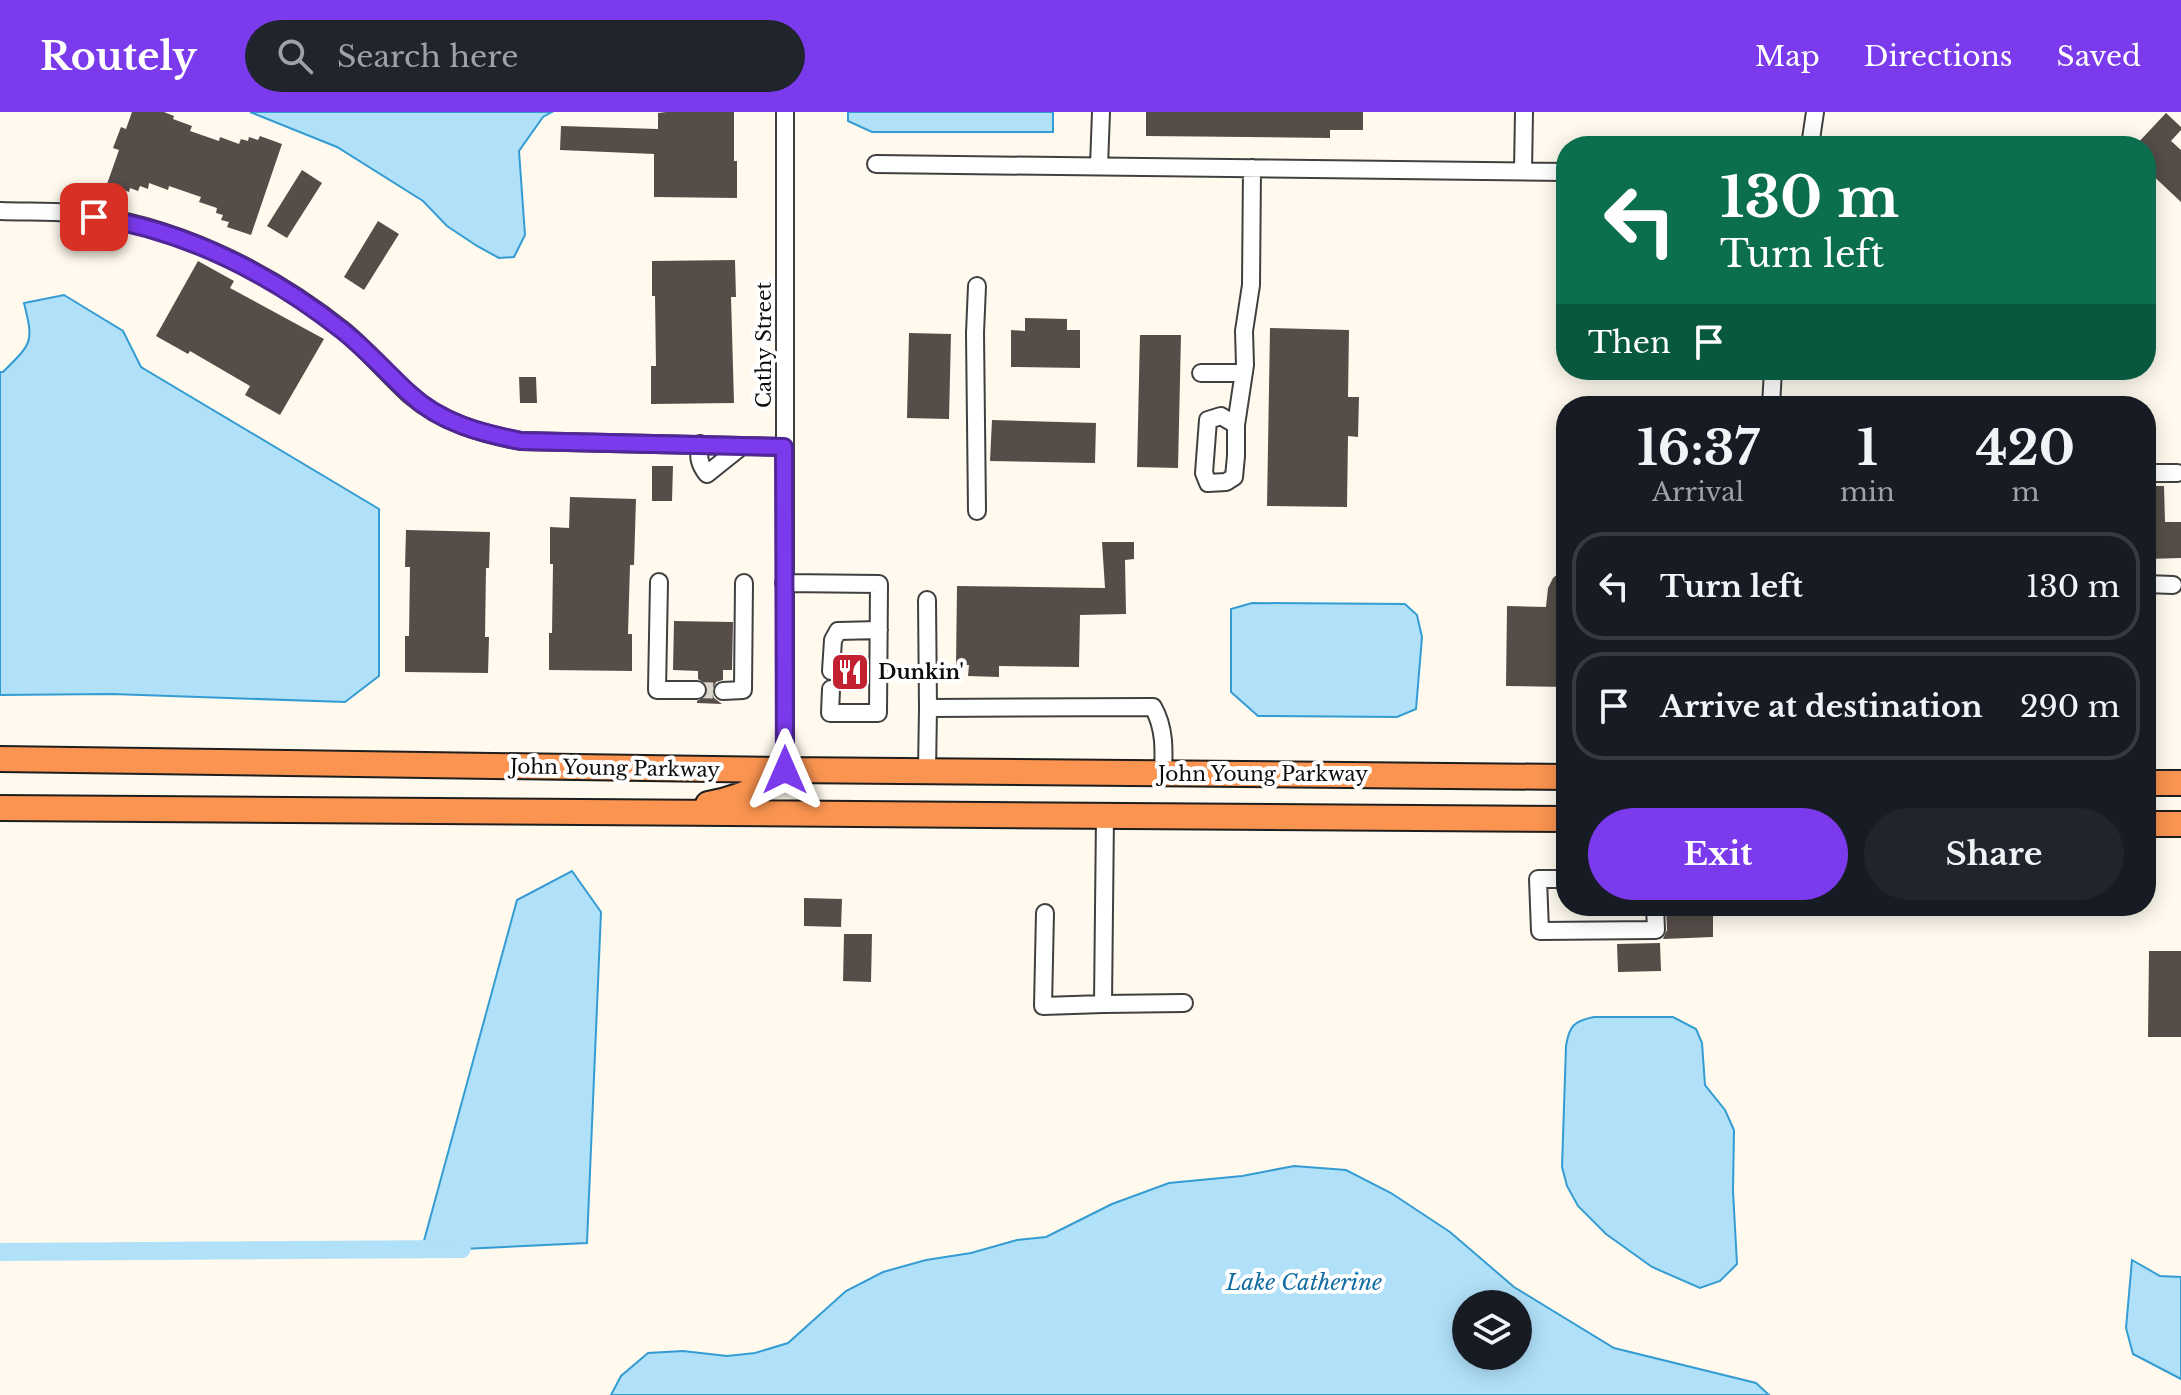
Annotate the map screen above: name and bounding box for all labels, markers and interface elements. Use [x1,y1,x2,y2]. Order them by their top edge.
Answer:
search box [245,20,805,92]
text: Routely [40,33,197,80]
icon: search [273,34,317,78]
text: Search here [337,38,518,75]
text: Map [1755,39,1820,74]
text: Directions [1864,39,2013,74]
text: Saved [2057,39,2141,74]
text: 130 m [1720,163,1899,232]
icon: left [1588,168,1692,272]
pin [60,183,128,251]
icon: arrive [72,195,116,239]
text: Turn left [1720,232,1884,277]
street label: Cathy Street [752,282,776,408]
icon: arrive [1687,320,1731,364]
text: Then [1588,324,1671,361]
text: 16:37 [1637,418,1759,478]
text: 1 [1857,418,1878,478]
text: 420 [1976,418,2075,478]
text: Arrival [1652,476,1744,508]
text: min [1840,476,1895,508]
text: m [2011,476,2039,508]
icon: left [1592,564,1636,608]
text: Turn left [1660,568,1803,605]
text: 130 m [2026,568,2120,605]
restaurant icon: Dunkin' [829,651,871,693]
place label: Dunkin' [878,660,964,684]
icon: arrive [1592,684,1636,728]
text: Arrive at destination [1660,688,1983,725]
text: 290 m [2020,688,2120,725]
position arrow [743,728,827,812]
street label: John Young Parkway [507,754,720,782]
street label: John Young Parkway [1155,762,1368,786]
button: Exit [1588,808,1848,900]
button: Share [1864,808,2124,900]
water label: Lake Catherine [1225,1269,1382,1296]
map controls [1452,1290,1532,1370]
button: layers [1452,1290,1532,1370]

